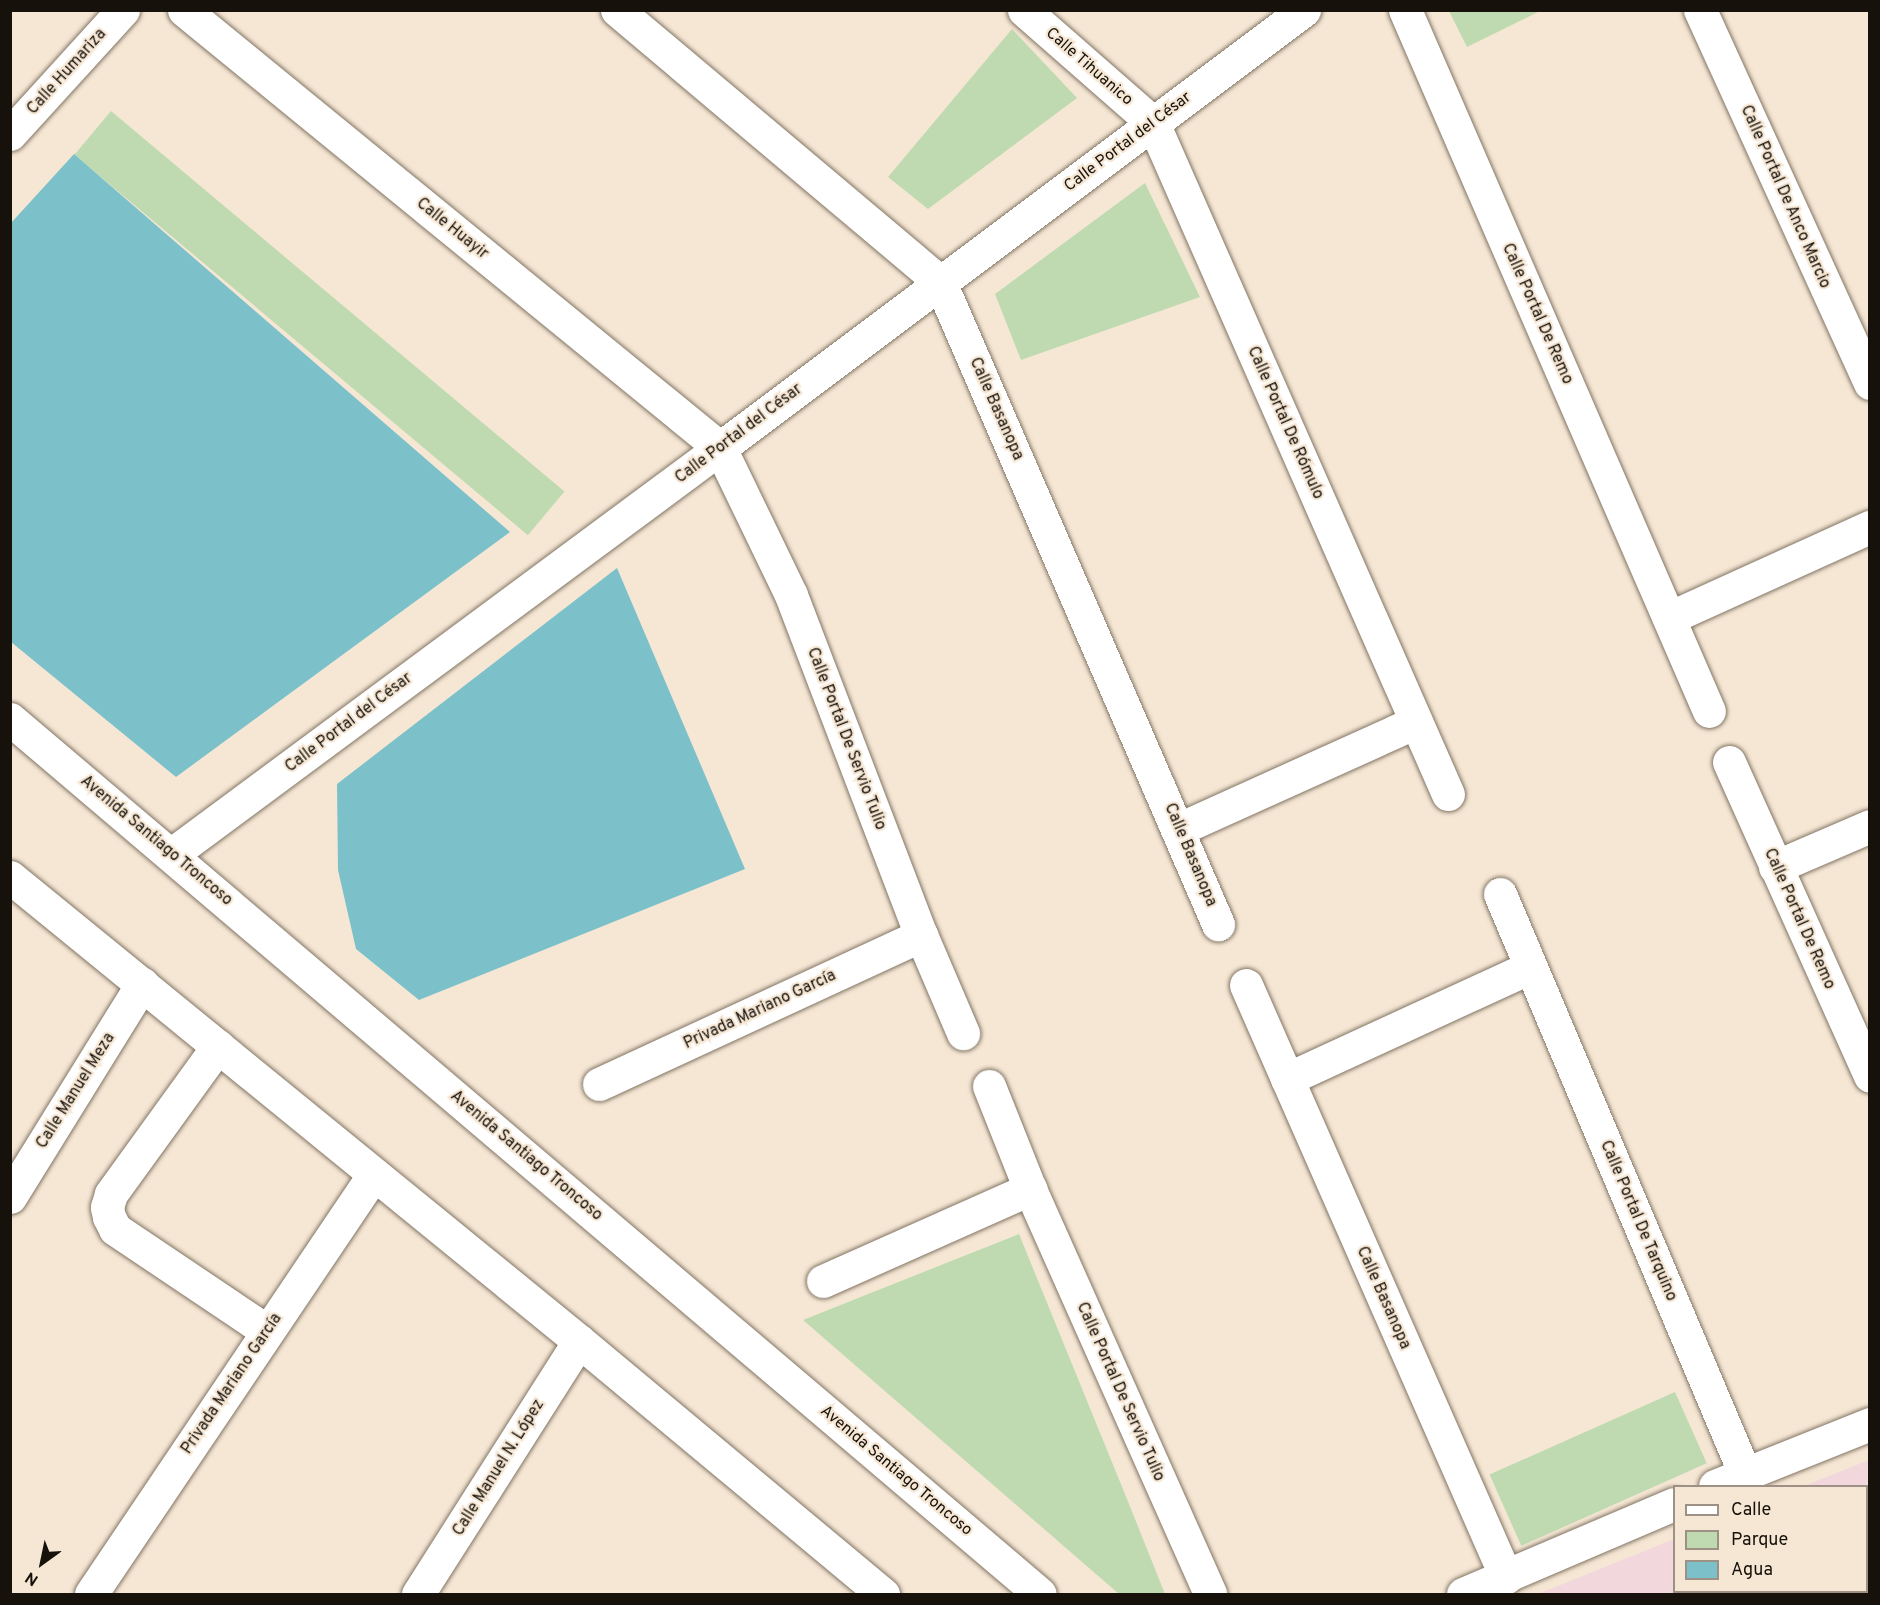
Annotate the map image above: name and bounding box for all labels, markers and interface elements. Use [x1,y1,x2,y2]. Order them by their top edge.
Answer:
street label: Calle Tihuanico [1041,24,1137,110]
street label: Calle Humariza [23,25,111,119]
street label: Calle Portal del César [1061,88,1195,196]
street label: Calle Portal De Anco Marcio [1736,102,1834,292]
street label: Calle Huayir [412,194,492,264]
street label: Calle Portal De Remo [1497,241,1577,387]
street label: Calle Portal De Rómulo [1243,344,1327,502]
street label: Calle Basanopa [965,355,1027,463]
street label: Calle Portal del César [672,380,806,488]
street label: Calle Portal De Servio Tulio [802,645,890,833]
street label: Calle Portal del César [282,669,416,777]
street label: Avenida Santiago Troncoso [76,772,236,910]
street label: Calle Basanopa [1160,800,1220,910]
street label: Calle Portal De Remo [1759,846,1839,992]
street label: Privada Mariano García [681,966,839,1054]
street label: Calle Manuel Meza [33,1030,119,1152]
street label: Avenida Santiago Troncoso [446,1087,606,1225]
street label: Calle Portal De Tarquino [1595,1137,1681,1305]
street label: Calle Basanopa [1352,1244,1414,1352]
street label: Calle Portal De Servio Tulio [1072,1299,1168,1485]
street label: Privada Mariano García [178,1310,286,1458]
street label: Calle Manuel N. López [449,1396,549,1540]
street label: Avenida Santiago Troncoso [816,1402,976,1540]
legend [1673,1485,1868,1593]
text: Calle [1731,1499,1771,1522]
text: Parque [1731,1529,1788,1552]
north arrow [12,1533,72,1593]
text: Agua [1731,1559,1773,1582]
text: N [22,1567,42,1590]

